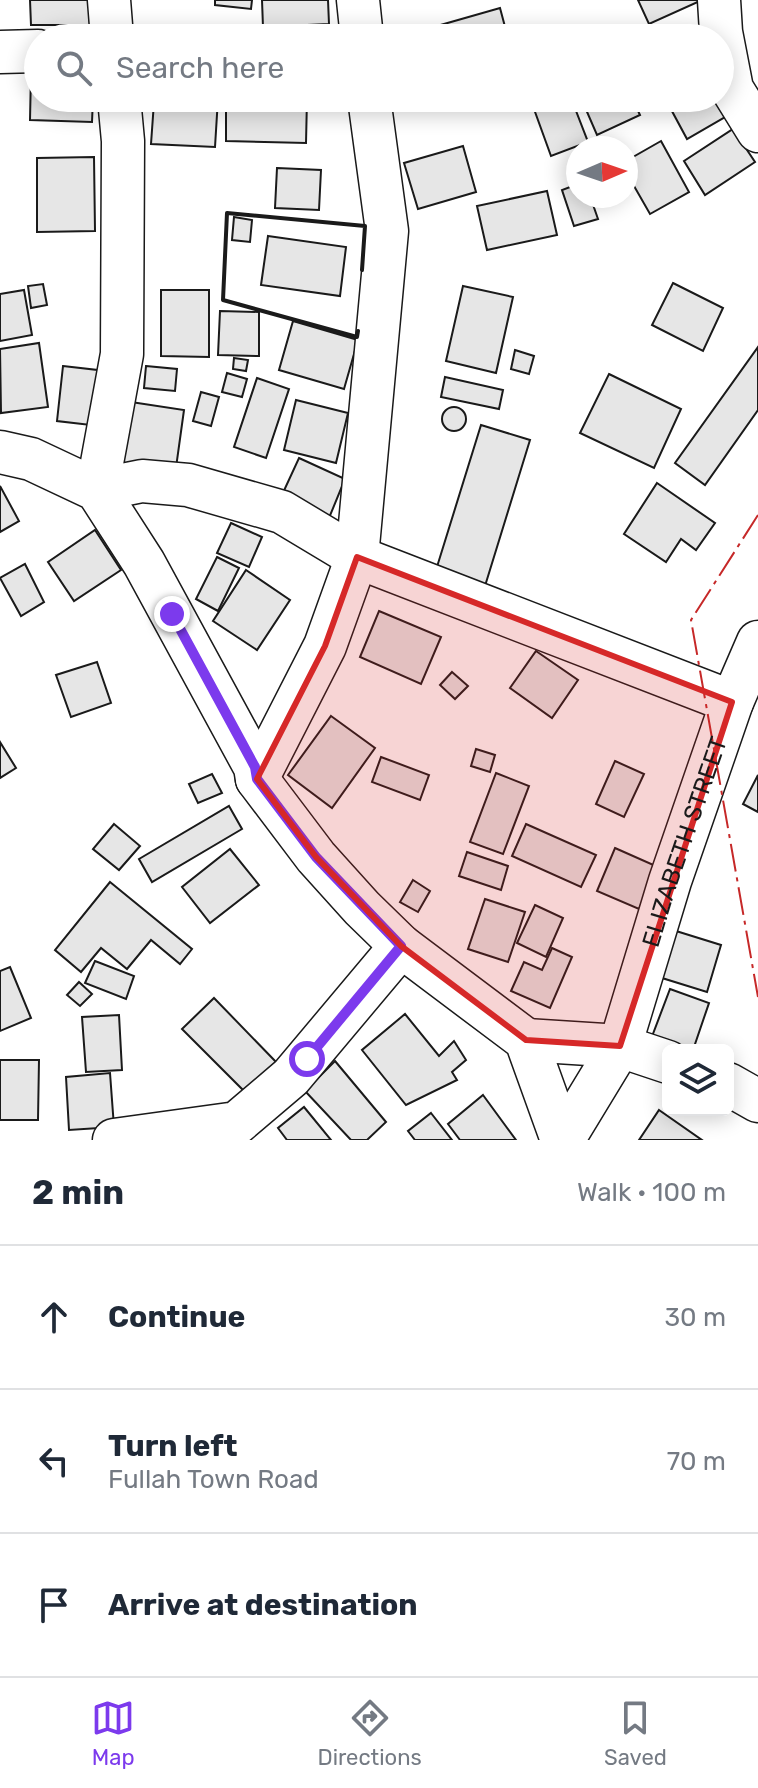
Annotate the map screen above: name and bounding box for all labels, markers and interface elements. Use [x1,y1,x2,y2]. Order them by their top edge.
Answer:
search box [24,24,734,112]
icon: search [52,46,96,90]
text: Search here [116,50,284,86]
north arrow [566,136,638,208]
route end [154,596,190,632]
street label: ELIZABETH STREET [637,733,733,950]
route start [289,1041,325,1077]
map controls [662,1044,734,1116]
button: layers [662,1044,734,1116]
text: 2 min [32,1172,124,1213]
text: Walk · 100 m [577,1177,726,1208]
icon: ahead [32,1295,76,1339]
text: Continue [108,1299,245,1335]
text: 30 m [664,1302,726,1333]
text: Turn left [108,1428,238,1464]
icon: left [32,1439,76,1483]
text: 70 m [667,1446,726,1477]
text: Fullah Town Road [108,1464,319,1495]
icon: arrive [32,1583,76,1627]
text: Arrive at destination [108,1587,418,1623]
tab: Map [91,1696,135,1771]
tab: Directions [317,1696,422,1771]
tab: Saved [604,1696,667,1771]

